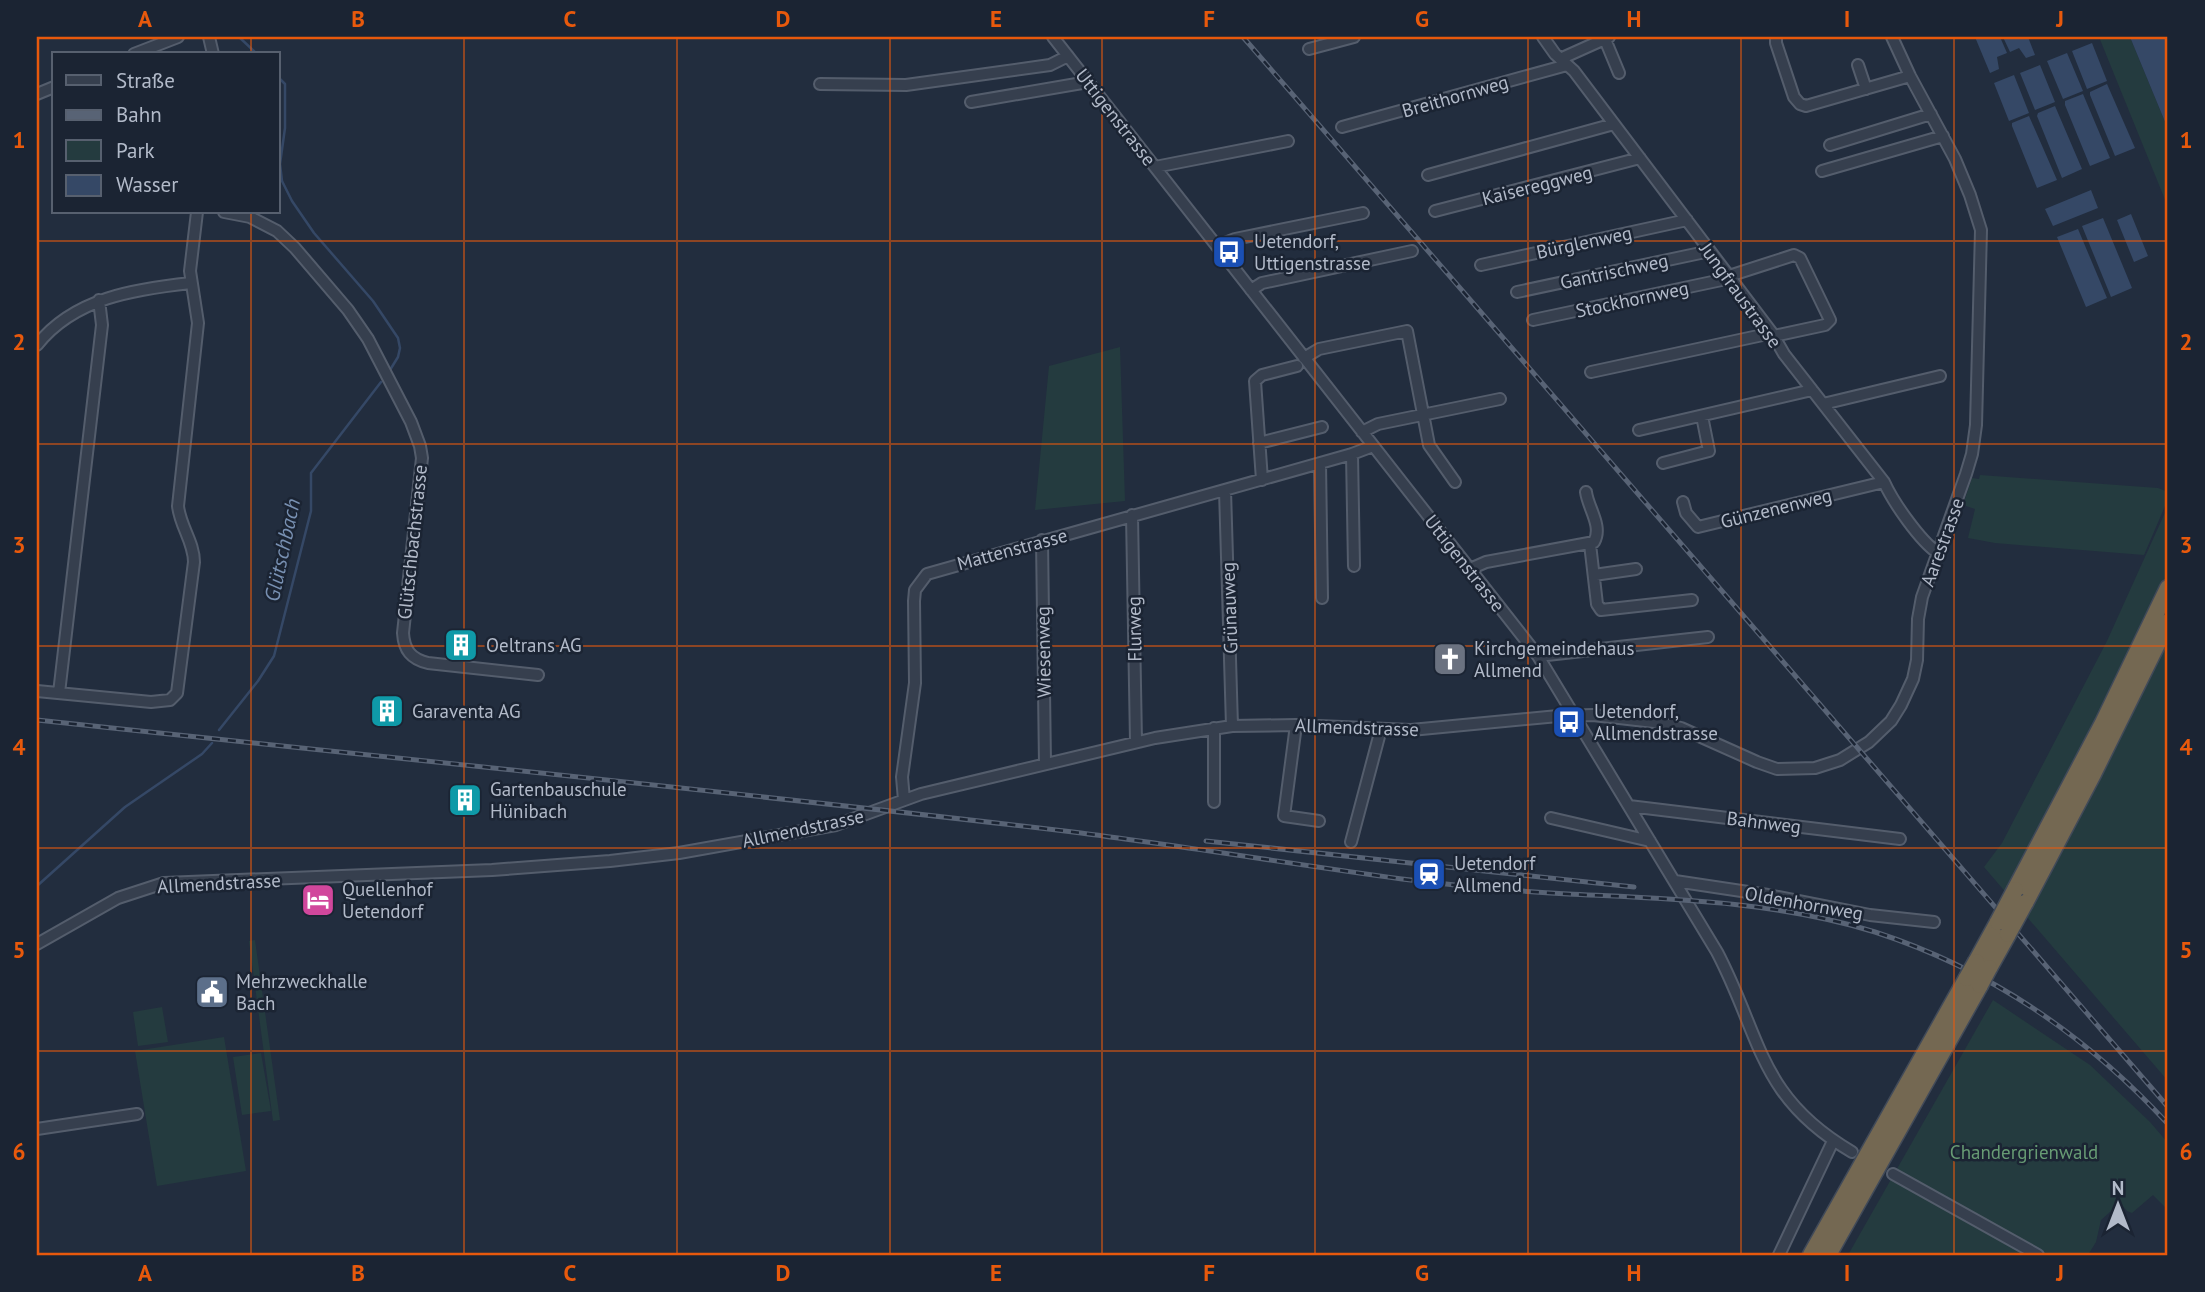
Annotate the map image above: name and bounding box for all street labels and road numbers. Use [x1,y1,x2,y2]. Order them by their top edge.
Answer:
street label: Uttigenstrasse [1071,64,1161,170]
street label: Breithornweg [1399,69,1511,123]
street label: Kaisereggweg [1479,160,1595,210]
street label: Bürglenweg [1534,220,1634,264]
street label: Jungfraustrasse [1694,237,1787,352]
street label: Gantrischweg [1558,248,1670,294]
street label: Stockhornweg [1573,275,1691,323]
street label: Glütschbachstrasse [392,463,432,621]
street label: Günzenenweg [1718,483,1834,533]
street label: Aarestrasse [1915,494,1969,590]
street label: Uttigenstrasse [1420,510,1510,616]
street label: Mattenstrasse [954,523,1070,575]
street label: Grünauweg [1215,562,1243,654]
street label: Flurweg [1121,596,1147,662]
street label: Wiesenweg [1030,606,1056,698]
street label: Allmendstrasse [1295,713,1419,741]
street label: Allmendstrasse [740,803,866,853]
street label: Bahnweg [1725,806,1803,838]
street label: Allmendstrasse [157,868,281,898]
street label: Oldenhornweg [1743,881,1865,925]

